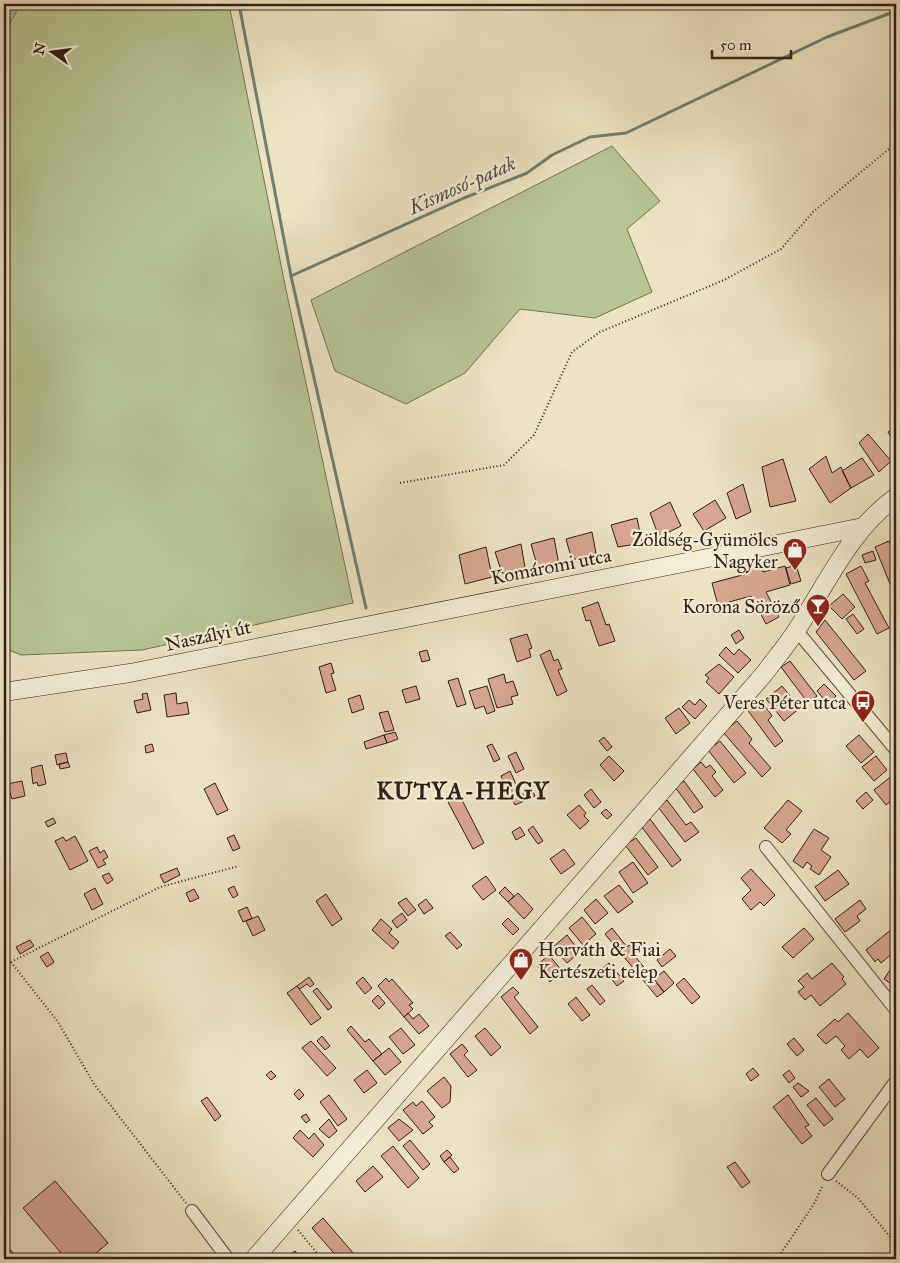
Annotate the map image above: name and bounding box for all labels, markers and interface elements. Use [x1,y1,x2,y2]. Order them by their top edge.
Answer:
north arrow [28,28,78,78]
scale bar [712,28,791,60]
text: 50 m [720,36,752,54]
text: N [30,41,50,57]
water label: Kismosó-patak [404,151,520,221]
place label: Zöldség-Gyümölcs Nagyker [632,528,779,574]
shop icon: Zöldség-Gyümölcs Nagyker [782,537,808,571]
street label: Komáromi utca [489,543,614,589]
bar icon: Korona Söröző [805,593,831,627]
place label: Korona Söröző [682,595,800,618]
street label: Naszályi út [163,615,253,656]
bus stop icon: Veres Péter utca [850,689,876,723]
place label: Veres Péter utca [722,691,847,714]
district label: KUTYA-HEGY [376,776,551,806]
place label: Horváth & Fiai Kertészeti telep [538,938,661,983]
shop icon: Horváth & Fiai Kertészeti telep [508,947,534,981]

